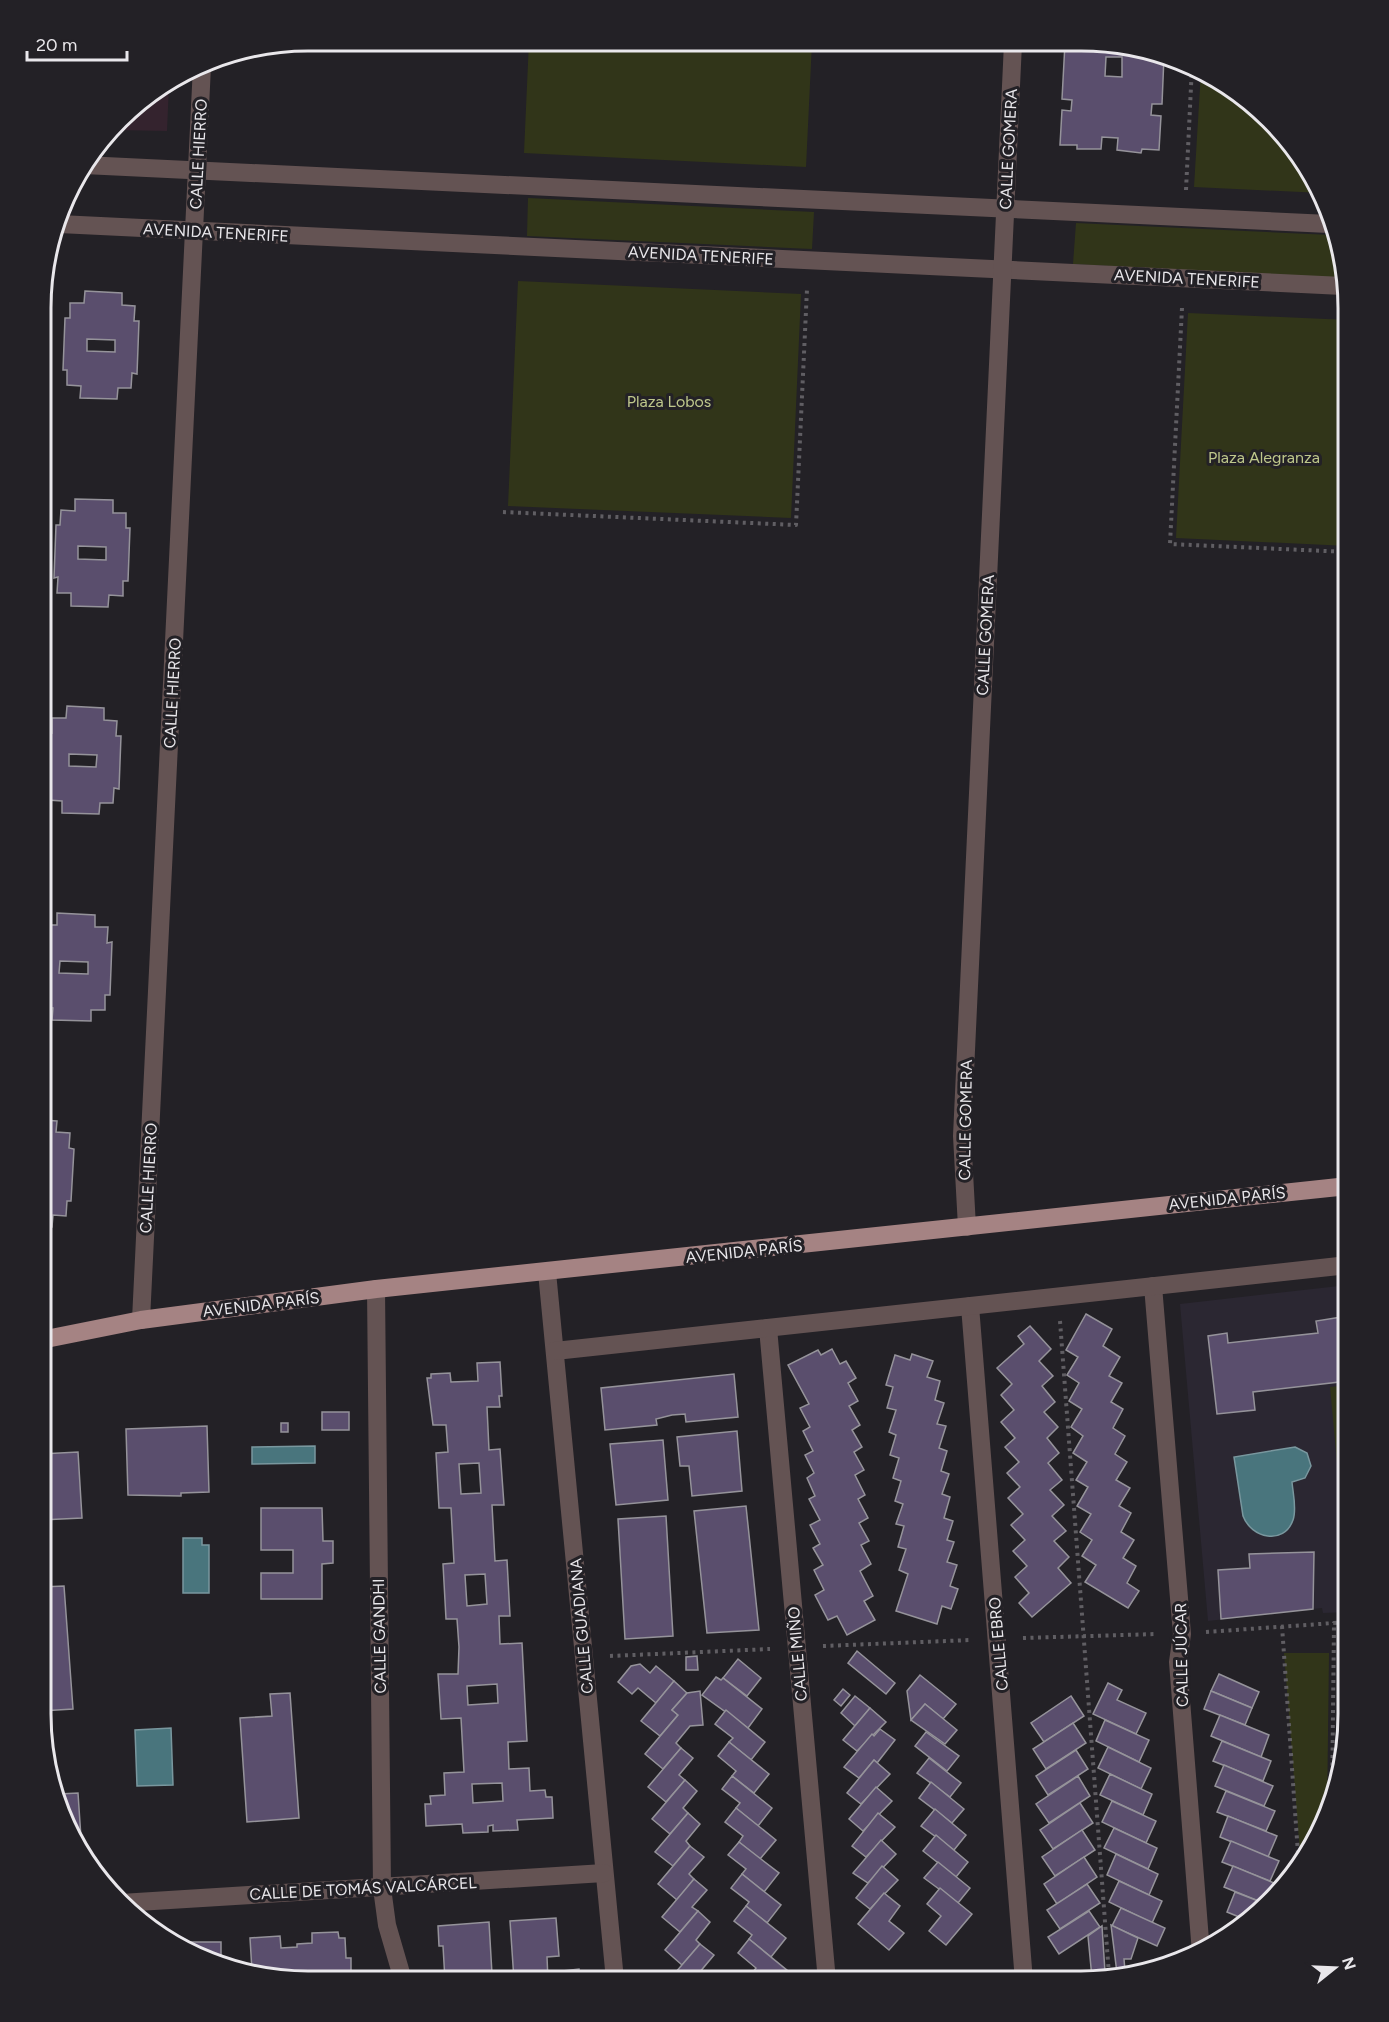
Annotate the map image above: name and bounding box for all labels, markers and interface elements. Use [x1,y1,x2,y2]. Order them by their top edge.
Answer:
scale bar [27,24,128,62]
text: 20 m [36,34,77,56]
street label: CALLE GOMERA [996,88,1021,210]
street label: CALLE HIERRO [186,98,211,210]
street label: AVENIDA TENERIFE [143,219,289,246]
street label: AVENIDA TENERIFE [628,242,774,269]
street label: AVENIDA TENERIFE [1114,265,1260,292]
park label: Plaza Lobos [627,392,711,411]
park label: Plaza Alegranza [1208,448,1320,467]
street label: CALLE GOMERA [973,574,998,696]
street label: CALLE HIERRO [160,637,185,749]
street label: CALLE GOMERA [955,1059,976,1181]
street label: CALLE HIERRO [136,1122,161,1234]
street label: AVENIDA PARÍS [1168,1183,1287,1214]
street label: AVENIDA PARÍS [685,1236,804,1267]
street label: AVENIDA PARÍS [202,1288,321,1321]
street label: CALLE GUADIANA [566,1557,597,1695]
street label: CALLE GANDHI [369,1578,390,1694]
street label: CALLE EBRO [985,1596,1012,1692]
street label: CALLE JÚCAR [1171,1603,1192,1707]
street label: CALLE MIÑO [784,1606,811,1702]
street label: CALLE DE TOMÁS VALCÁRCEL [249,1873,478,1904]
north arrow [1305,1938,1365,1998]
text: N [1338,1955,1360,1972]

